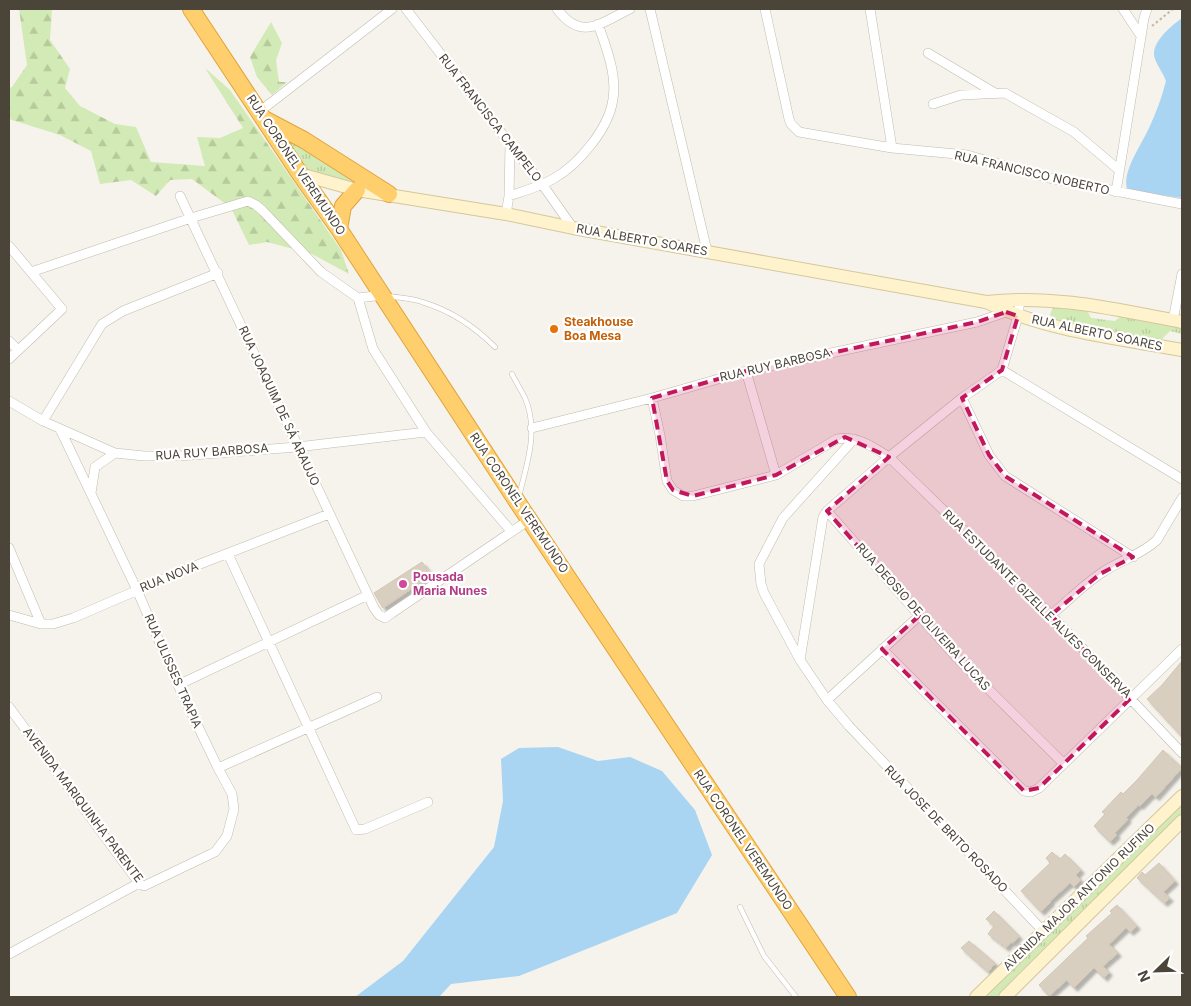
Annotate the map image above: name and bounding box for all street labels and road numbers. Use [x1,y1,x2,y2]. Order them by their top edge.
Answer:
street label: RUA FRANCISCA CAMPELO [436,51,545,185]
street label: RUA CORONEL VEREMUNDO [244,92,349,238]
street label: RUA FRANCISCO NOBERTO [953,147,1111,198]
street label: RUA ALBERTO SOARES [575,221,709,259]
street label: RUA ALBERTO SOARES [1030,311,1164,354]
street label: RUA JOAQUIM DE SÁ ARAUJO [236,323,323,488]
street label: RUA RUY BARBOSA [718,344,832,385]
street label: RUA CORONEL VEREMUNDO [467,430,572,576]
street label: RUA RUY BARBOSA [155,440,269,463]
street label: RUA ESTUDANTE GIZELLE ALVES CONSERVA [940,506,1135,701]
street label: RUA DEOSIO DE OLIVEIRA LUCAS [853,540,994,694]
street label: RUA NOVA [137,558,200,595]
street label: RUA ULISSES TRAPIA [141,611,205,730]
street label: AVENIDA MARIQUINHA PARENTE [20,724,147,885]
street label: RUA JOSE DE BRITO ROSADO [882,762,1011,895]
street label: RUA CORONEL VEREMUNDO [691,767,796,913]
street label: AVENIDA MAJOR ANTONIO RUFINO [1000,820,1158,973]

